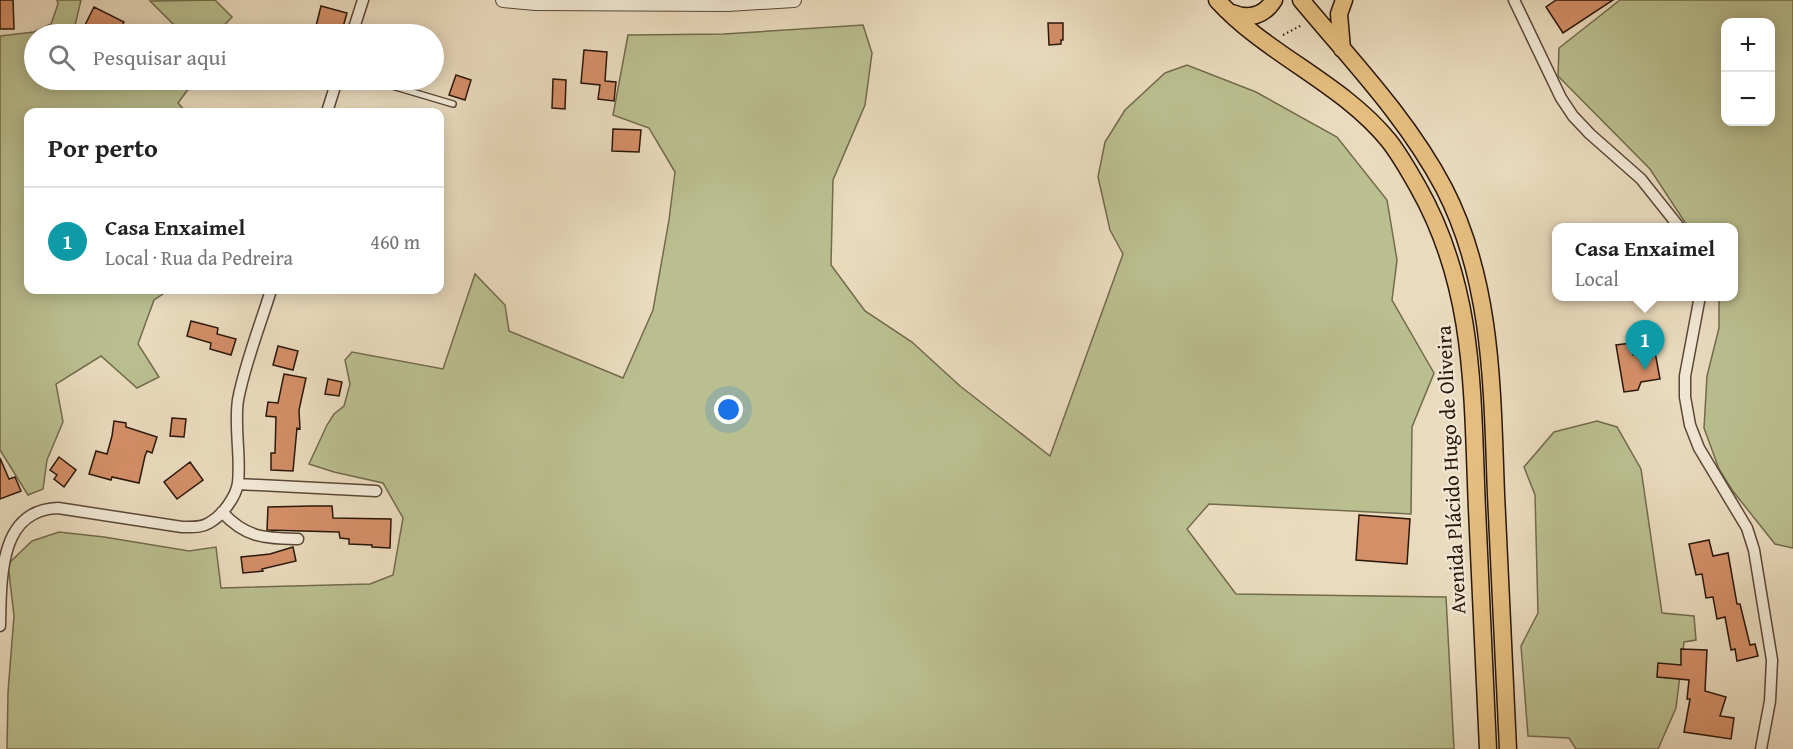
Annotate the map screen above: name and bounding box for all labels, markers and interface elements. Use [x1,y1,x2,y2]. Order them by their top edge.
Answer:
map controls [1721,18,1775,126]
button: + [1721,18,1775,72]
search box [24,24,444,90]
icon: search [45,41,78,74]
text: Pesquisar aqui [93,41,227,73]
button: − [1721,72,1775,126]
text: Por perto [48,128,158,167]
text: Casa Enxaimel [105,211,245,243]
popup [1552,223,1738,301]
text: 1 [62,227,73,256]
text: 460 m [370,227,420,256]
text: Casa Enxaimel [1575,232,1715,264]
text: Local · Rua da Pedreira [105,243,293,272]
text: Local [1575,264,1619,293]
pin: 1 [1626,320,1664,370]
street label: Avenida Plácido Hugo de Oliveira [1427,325,1474,615]
your location [714,395,743,424]

